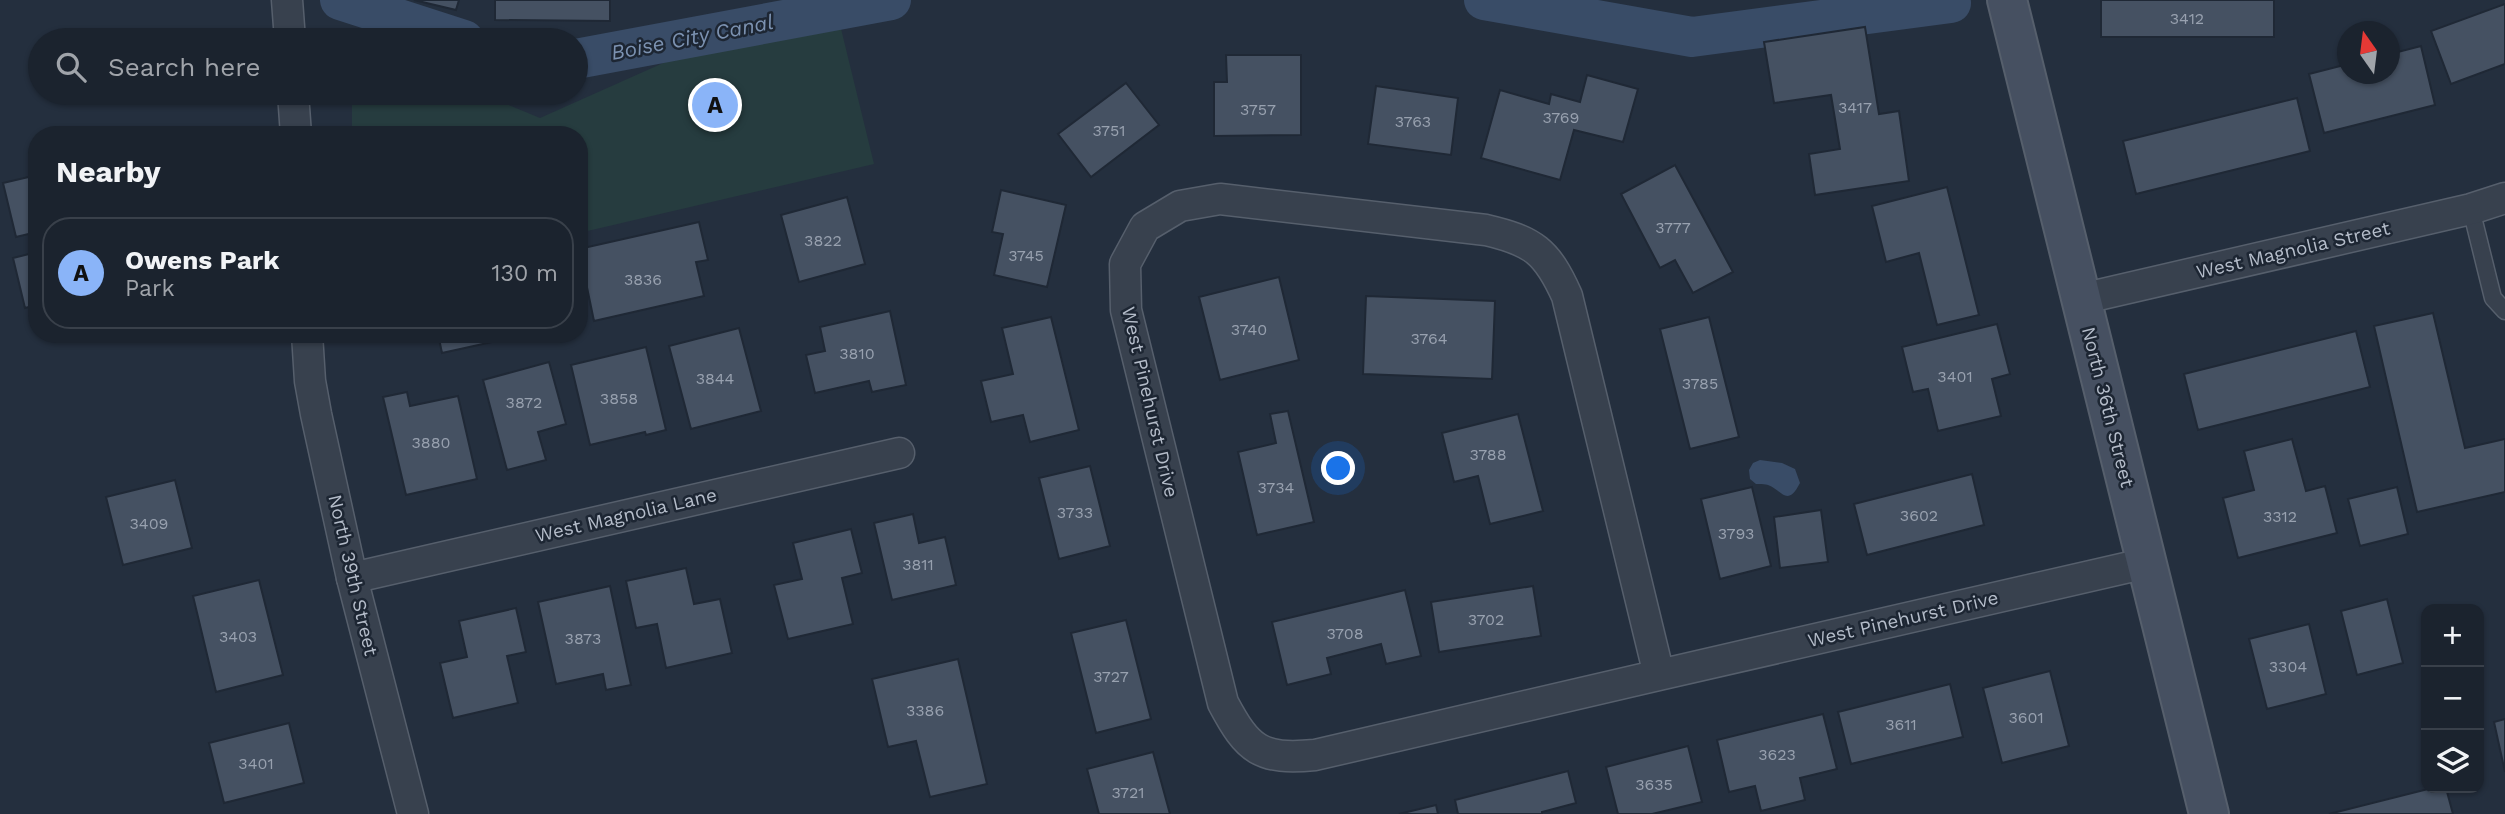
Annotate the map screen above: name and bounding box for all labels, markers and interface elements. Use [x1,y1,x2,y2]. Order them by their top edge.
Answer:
water label: Boise City Canal [609,9,775,65]
house number: 3412 [2170,9,2204,28]
north arrow [2337,21,2400,84]
search box [28,28,588,105]
icon: search [52,48,90,86]
text: Search here [108,52,260,82]
pin: A [692,79,738,131]
house number: 3417 [1838,98,1872,117]
house number: 3757 [1240,100,1276,119]
house number: 3769 [1543,108,1579,127]
house number: 3763 [1395,112,1431,131]
house number: 3751 [1092,121,1126,140]
text: Nearby [56,154,161,189]
street label: West Magnolia Street [2194,217,2392,283]
house number: 3777 [1655,218,1691,237]
house number: 3822 [804,231,842,250]
text: Owens Park [125,245,279,275]
house number: 3745 [1008,246,1044,265]
text: A [73,260,89,287]
text: 130 m [492,260,558,287]
house number: 3836 [624,270,662,289]
text: Park [125,275,174,302]
street label: West Pinehurst Drive [1117,304,1183,500]
house number: 3740 [1231,320,1267,339]
street label: North 36th Street [2077,324,2139,490]
house number: 3764 [1411,329,1448,348]
house number: 3810 [839,344,875,363]
house number: 3401 [1937,367,1973,386]
house number: 3844 [696,369,735,388]
house number: 3785 [1682,374,1718,393]
house number: 3858 [600,389,638,408]
house number: 3872 [506,393,542,412]
house number: 3880 [412,433,451,452]
house number: 3788 [1469,445,1507,464]
your location [1321,451,1355,485]
house number: 3734 [1258,478,1295,497]
street label: West Magnolia Lane [533,483,719,547]
street label: North 39th Street [323,492,383,658]
house number: 3733 [1057,503,1093,522]
house number: 3602 [1900,506,1938,525]
house number: 3312 [2263,507,2297,526]
house number: 3409 [130,514,168,533]
house number: 3793 [1718,524,1754,543]
house number: 3811 [902,555,934,574]
street label: West Pinehurst Drive [1805,586,2001,652]
map controls [2421,604,2484,793]
button: + [2421,604,2484,667]
house number: 3702 [1468,610,1504,629]
house number: 3708 [1326,624,1364,643]
house number: 3403 [219,627,257,646]
house number: 3873 [565,629,601,648]
house number: 3304 [2269,657,2307,676]
house number: 3727 [1093,667,1129,686]
button: − [2421,667,2484,730]
house number: 3386 [906,701,944,720]
house number: 3601 [2008,708,2044,727]
house number: 3611 [1885,715,1917,734]
button: layers [2421,730,2484,793]
house number: 3623 [1758,745,1796,764]
house number: 3401 [238,754,274,773]
house number: 3635 [1635,775,1673,794]
house number: 3721 [1111,783,1145,802]

